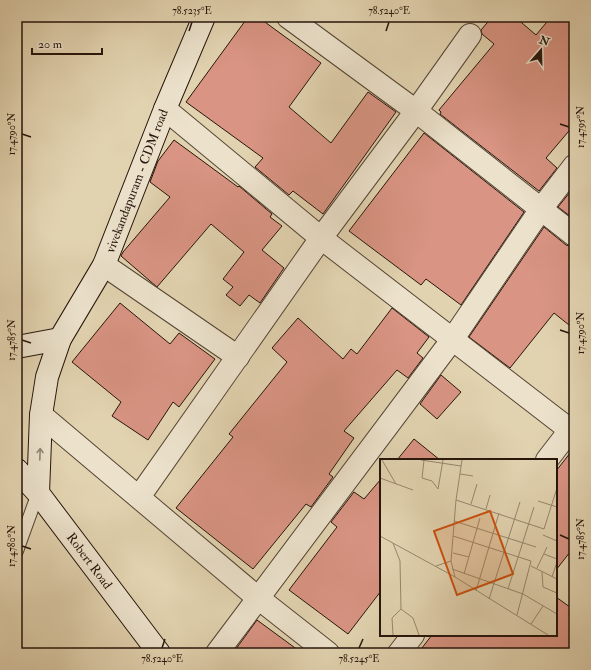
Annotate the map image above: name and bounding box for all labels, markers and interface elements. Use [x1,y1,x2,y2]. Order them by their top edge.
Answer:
text: 78.5235°E [172,5,212,17]
text: 78.5240°E [368,5,410,17]
scale bar [32,30,102,56]
north arrow [521,30,561,70]
text: N [536,33,552,49]
text: 20 m [38,37,63,52]
street label: vivekandapuram - CDM road [102,106,173,256]
text: 17.4795°N [575,106,587,148]
text: 17.4790°N [6,113,18,155]
text: 17.4790°N [575,312,587,354]
text: 17.4785°N [6,319,18,361]
one-way arrow [36,448,43,461]
inset map [380,459,557,636]
text: 17.4785°N [575,518,587,560]
text: 17.4780°N [6,525,18,567]
street label: Robert Road [63,530,116,593]
text: 78.5240°E [141,653,183,665]
text: 78.5245°E [338,653,380,665]

